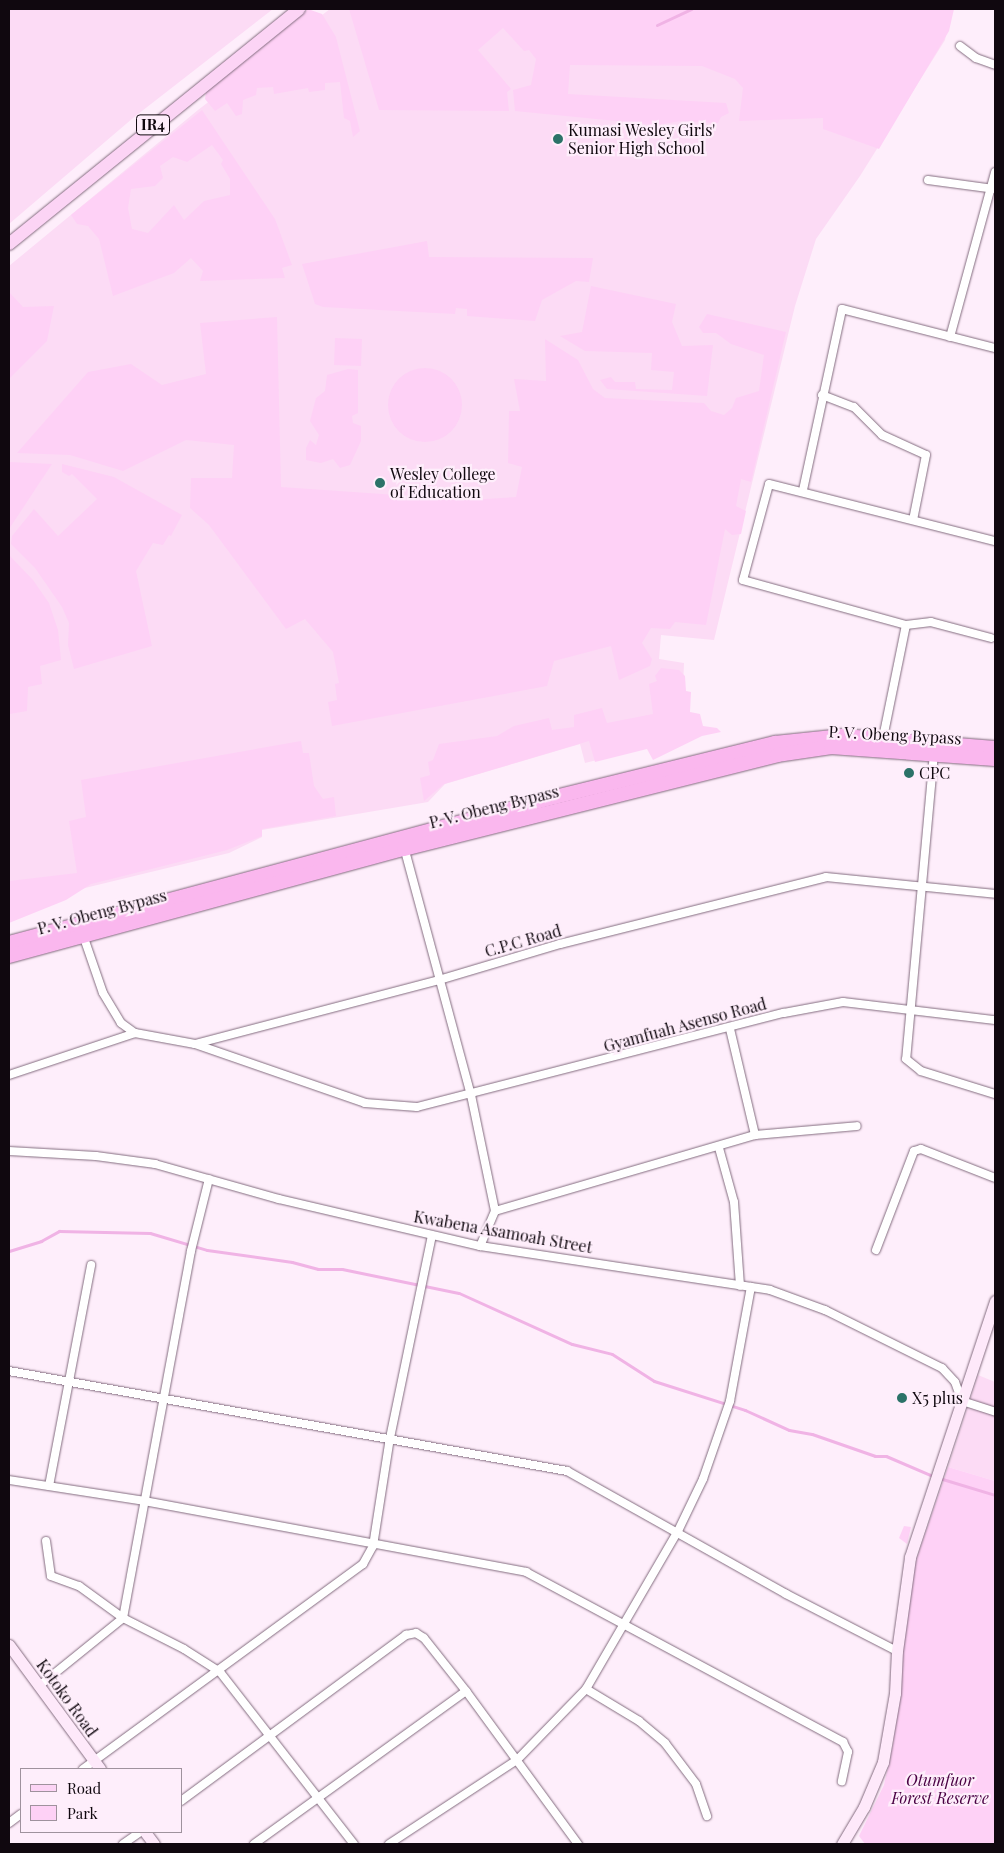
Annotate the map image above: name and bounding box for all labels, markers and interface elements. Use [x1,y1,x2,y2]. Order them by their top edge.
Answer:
road number: IR4 [136,112,170,138]
place label: Kumasi Wesley Girls' Senior High School [568,120,716,158]
marker: Kumasi Wesley Girls' Senior High School [552,133,564,145]
place label: Wesley College of Education [390,464,496,502]
marker: Wesley College of Education [374,477,386,489]
street label: P. V. Obeng Bypass [828,722,962,748]
place label: CPC [919,763,950,783]
marker: CPC [903,767,915,779]
street label: P. V. Obeng Bypass [427,782,561,832]
street label: P. V. Obeng Bypass [35,885,169,939]
street label: C.P.C Road [483,921,563,961]
street label: Gyamfuah Asenso Road [601,994,769,1056]
street label: Kwabena Asamoah Street [412,1207,594,1257]
place label: X5 plus [912,1388,963,1408]
marker: X5 plus [896,1392,908,1404]
street label: Kotoko Road [32,1656,102,1740]
legend [20,1768,182,1833]
park label: Otumfuor Forest Reserve [891,1770,989,1808]
text: Road [67,1778,101,1798]
text: Park [67,1803,98,1823]

